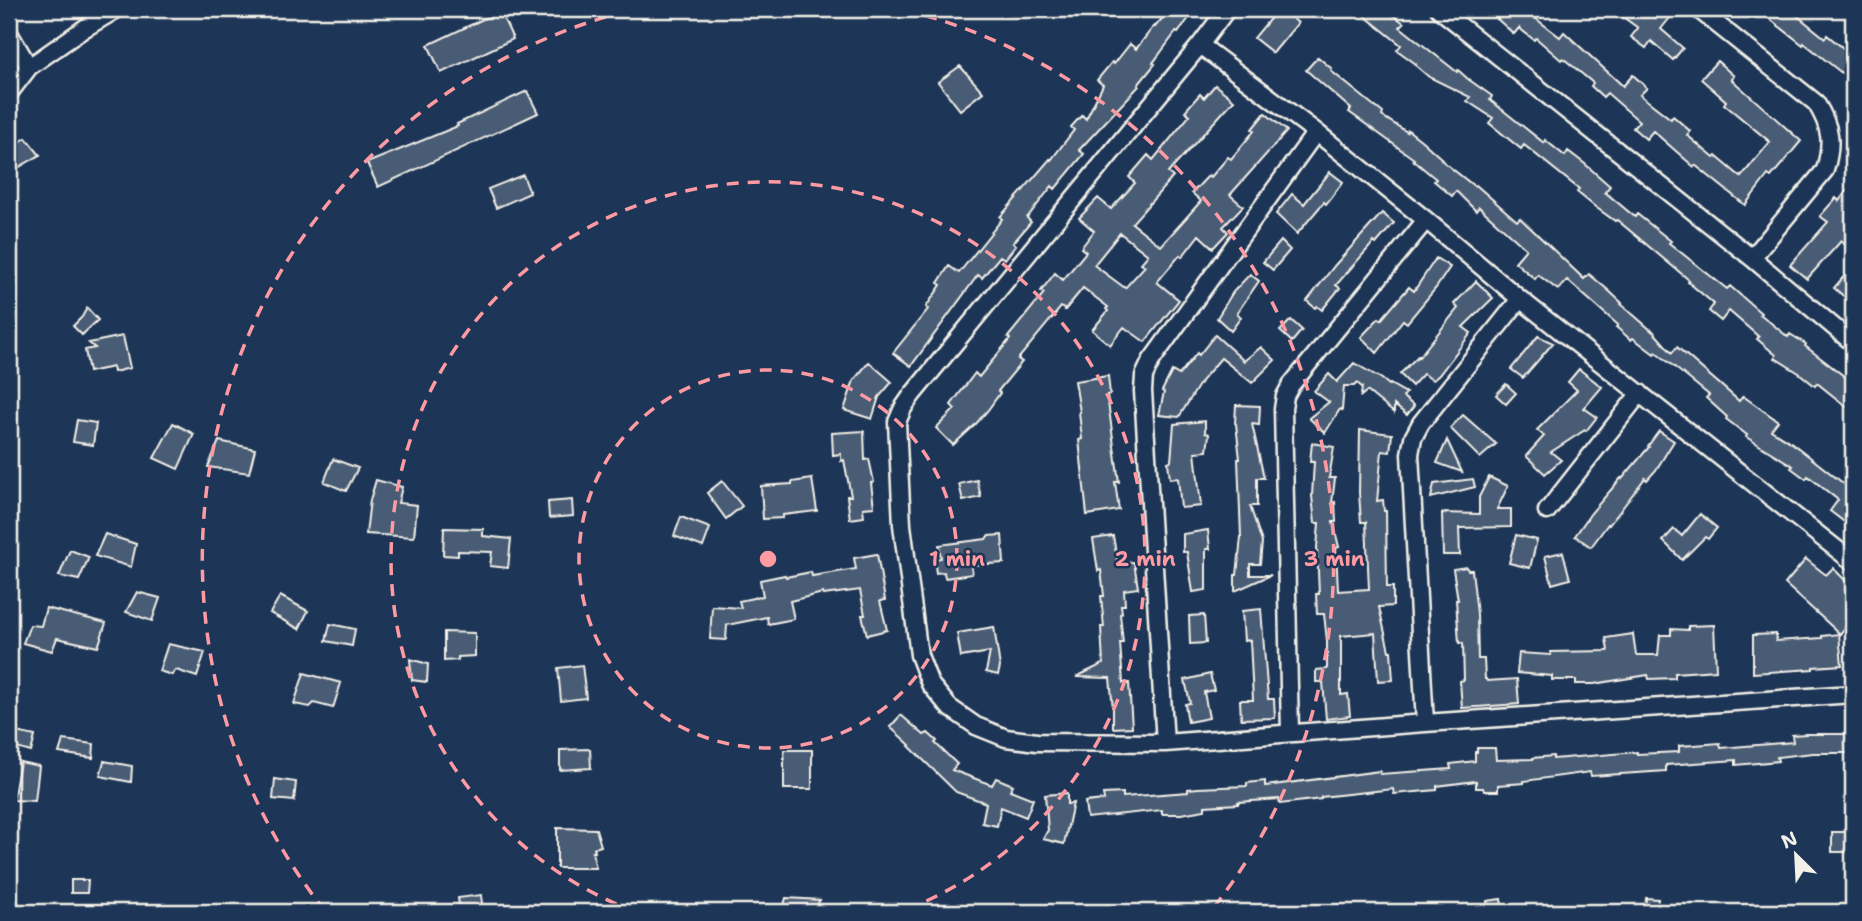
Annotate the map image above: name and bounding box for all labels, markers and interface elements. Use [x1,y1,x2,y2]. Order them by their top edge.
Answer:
text: 1 min [929,545,985,573]
text: 2 min [1114,545,1176,573]
text: 3 min [1303,545,1365,573]
centre of rings [756,547,780,571]
north arrow [1760,820,1830,890]
text: N [1777,825,1801,854]

